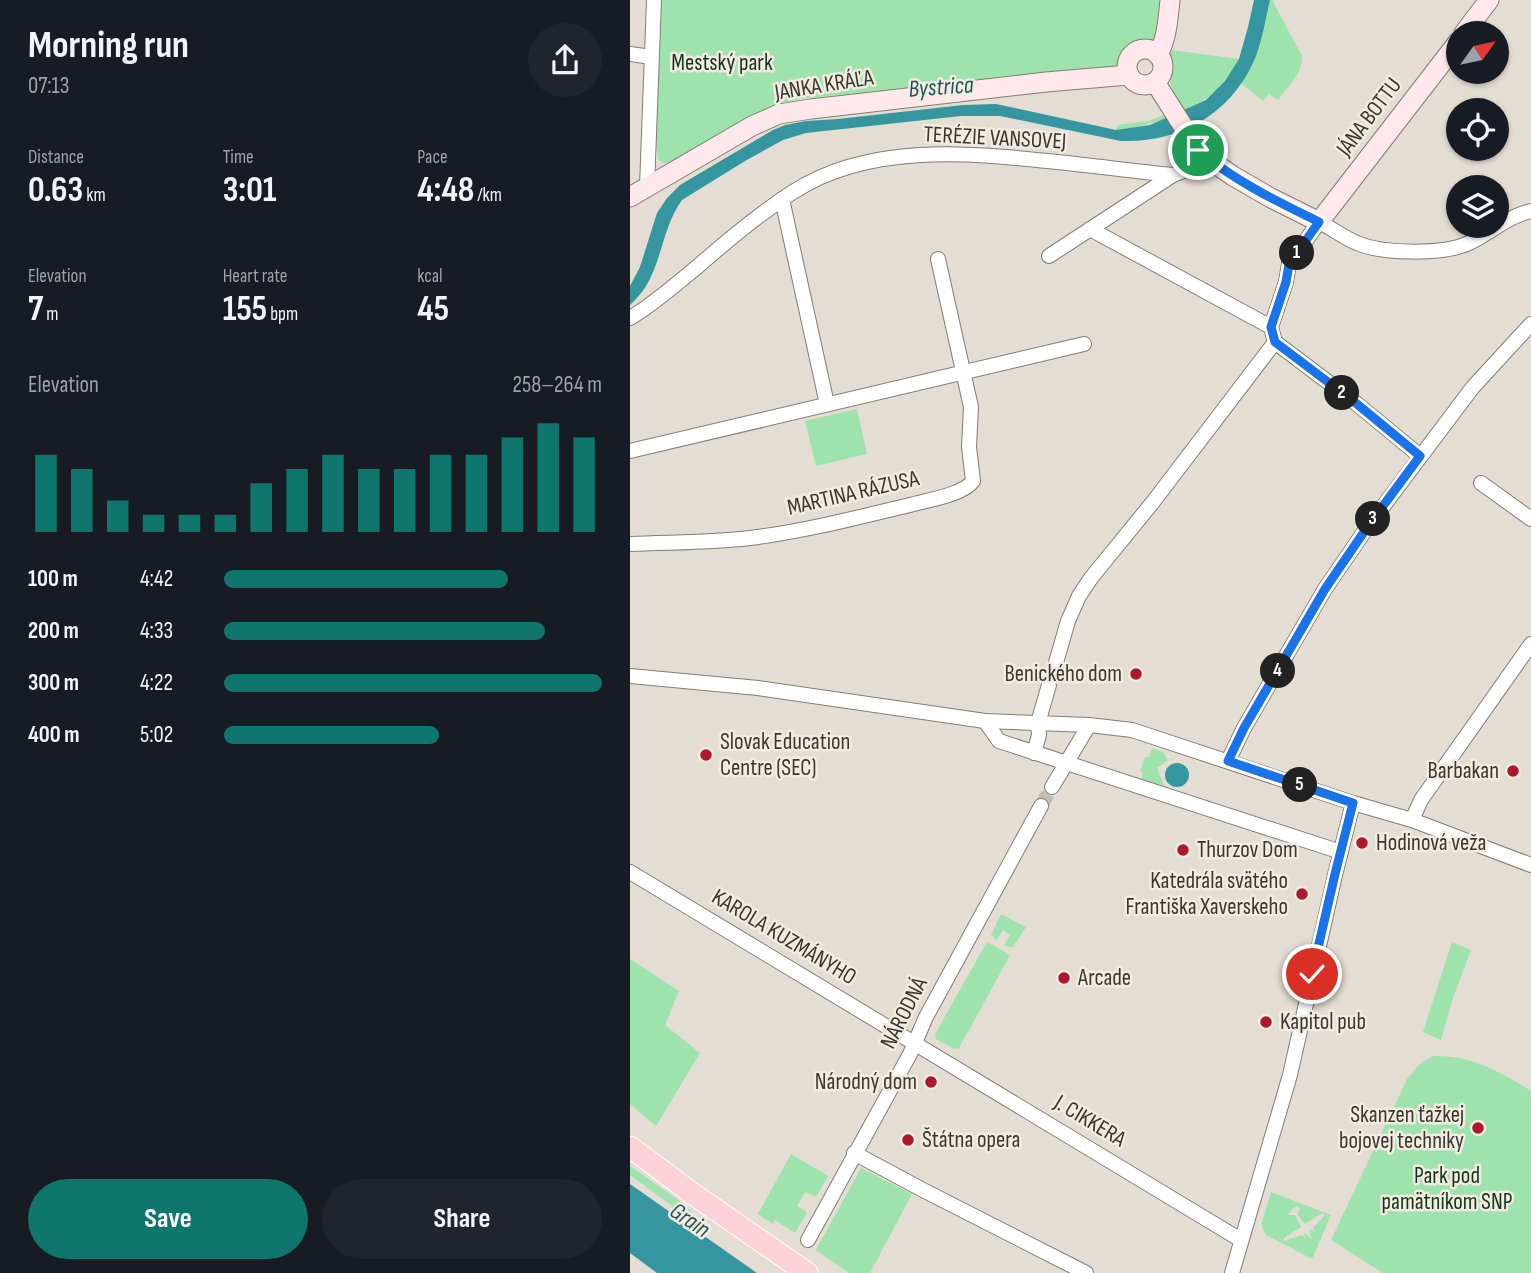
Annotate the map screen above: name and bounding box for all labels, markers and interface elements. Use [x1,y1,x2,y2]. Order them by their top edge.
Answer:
north arrow [1446,21,1508,84]
map controls [1446,21,1509,238]
text: Morning run [28,23,189,68]
button: share [528,23,602,97]
park label: Mestský park [671,49,773,77]
street label: JANKA KRÁĽA [772,63,875,107]
water label: Bystrica [907,70,975,104]
text: 07:13 [28,72,69,100]
street label: JÁNA BOTTU [1330,72,1408,163]
button: locate [1446,98,1509,161]
street label: TERÉZIE VANSOVEJ [923,120,1067,156]
pin [1168,120,1228,180]
icon: arrive [1179,131,1217,169]
text: Distance [28,146,84,169]
text: Time [223,146,254,169]
text: Pace [417,146,448,169]
text: 0.63 [28,169,83,212]
text: 3:01 [223,169,277,212]
text: 4:48 [417,169,474,212]
button: layers [1446,175,1509,238]
text: km [83,184,106,207]
text: /km [474,184,502,207]
pin: 1 [1280,236,1314,270]
text: 1 [1293,241,1300,264]
text: Elevation [28,265,87,288]
text: Heart rate [223,265,288,288]
text: kcal [417,265,442,288]
text: 7 [28,288,43,331]
text: 155 [223,288,267,331]
text: 45 [417,288,449,331]
text: m [43,303,59,326]
text: bpm [267,303,298,326]
text: Elevation [28,371,99,399]
text: 258–264 m [512,371,602,399]
pin: 2 [1324,376,1360,410]
text: 2 [1337,381,1346,404]
street label: MARTINA RÁZUSA [784,464,922,522]
pin: 3 [1356,502,1390,536]
text: 3 [1368,507,1377,530]
text: 100 m [28,565,78,593]
text: 4:42 [140,565,173,593]
text: 200 m [28,617,79,645]
text: 4:33 [140,617,173,645]
pin: 4 [1260,654,1296,688]
text: 4 [1273,659,1282,682]
place label: Benického dom [1005,660,1122,688]
marker: Benického dom [1128,666,1144,682]
text: 300 m [28,669,79,697]
text: 4:22 [140,669,173,697]
text: 400 m [28,721,79,749]
text: 5:02 [140,721,173,749]
place label: Slovak Education Centre (SEC) [720,728,850,782]
marker: Slovak Education Centre (SEC) [698,747,714,763]
place label: Barbakan [1427,757,1499,785]
marker: Barbakan [1505,763,1521,779]
pin: 5 [1282,768,1318,802]
text: 5 [1295,773,1304,796]
place label: Hodinová veža [1376,829,1486,857]
marker: Hodinová veža [1354,835,1370,851]
place label: Thurzov Dom [1197,836,1298,864]
marker: Thurzov Dom [1175,842,1191,858]
place label: Katedrála svätého Františka Xaverskeho [1126,867,1288,921]
street label: KAROLA KUZMÁNYHO [707,883,861,991]
marker: Katedrála svätého Františka Xaverskeho [1294,886,1310,902]
pin [1282,944,1342,1004]
icon: check [1293,955,1331,993]
place label: Arcade [1077,964,1131,992]
marker: Arcade [1056,970,1072,986]
street label: NÁRODNÁ [874,973,934,1053]
place label: Kapitol pub [1280,1008,1366,1036]
marker: Kapitol pub [1258,1014,1274,1030]
place label: Národný dom [815,1068,917,1096]
marker: Národný dom [923,1074,939,1090]
street label: J. CIKKERA [1048,1088,1131,1153]
place label: Skanzen ťažkej bojovej techniky [1339,1101,1464,1155]
marker: Skanzen ťažkej bojovej techniky [1470,1120,1486,1136]
place label: Štátna opera [922,1126,1020,1154]
marker: Štátna opera [900,1132,916,1148]
park label: Park pod pamätníkom SNP [1382,1162,1512,1216]
button: Save [28,1179,308,1259]
button: Share [322,1179,602,1259]
water label: Grain [664,1196,716,1244]

